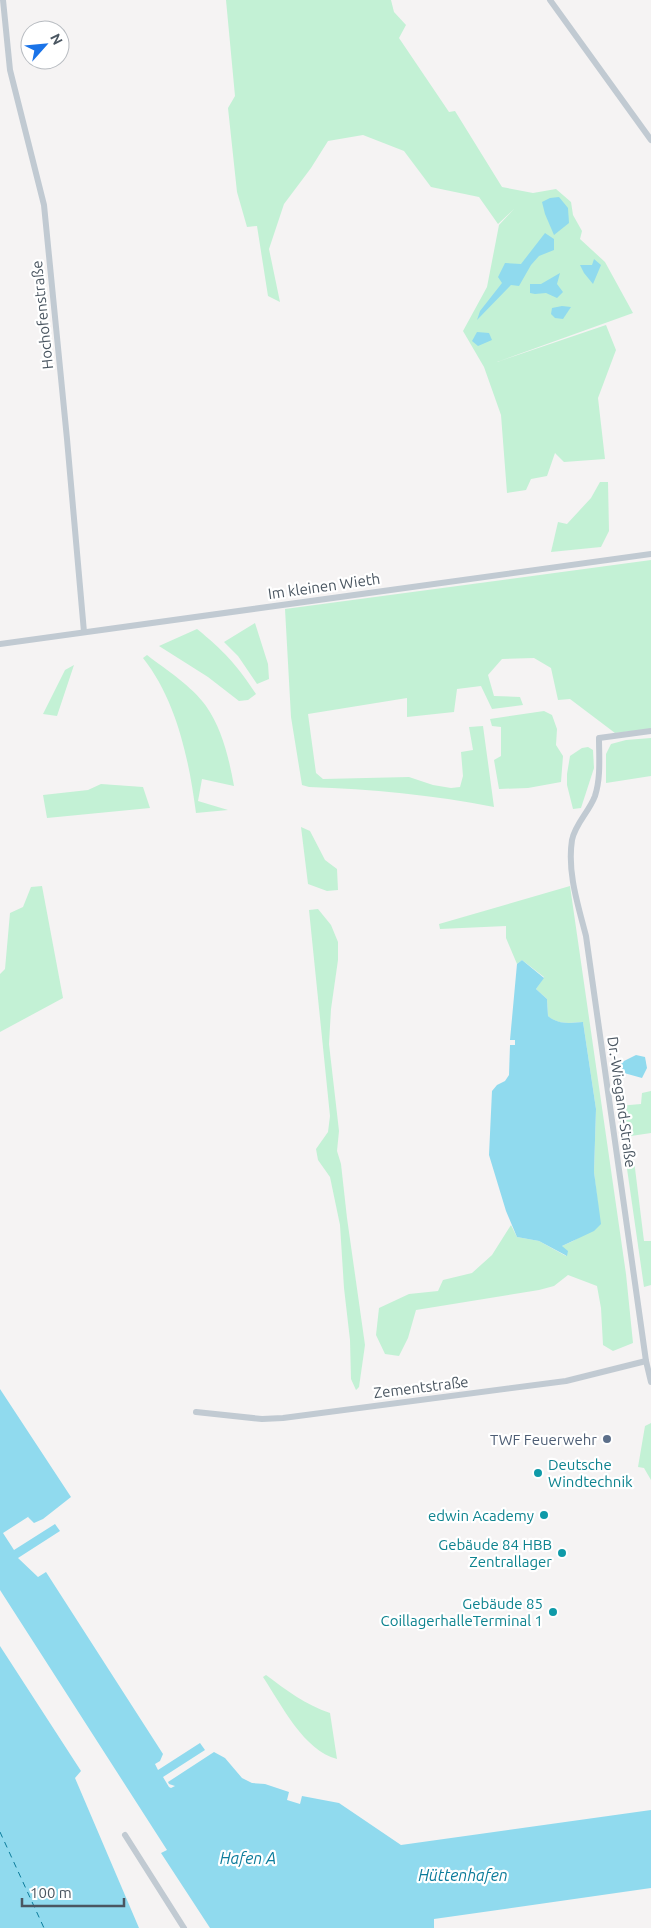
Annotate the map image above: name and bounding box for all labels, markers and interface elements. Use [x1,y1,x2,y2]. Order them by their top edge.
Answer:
north arrow [20,20,70,70]
text: N [47,31,66,47]
street label: Hochofenstraße [28,260,56,370]
street label: Im kleinen Wieth [267,570,381,602]
street label: Dr.-Wiegand-Straße [604,1035,640,1169]
street label: Zementstraße [373,1373,469,1401]
place label: TWF Feuerwehr [490,1431,597,1448]
marker: TWF Feuerwehr [601,1433,613,1445]
place label: Deutsche Windtechnik [548,1456,633,1490]
marker: Deutsche Windtechnik [532,1467,544,1479]
place label: edwin Academy [428,1507,534,1524]
marker: edwin Academy [538,1509,550,1521]
place label: Gebäude 84 HBB Zentrallager [438,1536,552,1570]
marker: Gebäude 84 HBB Zentrallager [556,1547,568,1559]
place label: Gebäude 85 CoillagerhalleTerminal 1 [381,1595,543,1629]
marker: Gebäude 85 CoillagerhalleTerminal 1 [547,1606,559,1618]
water label: Hafen A [220,1849,276,1867]
water label: Hüttenhafen [418,1866,508,1884]
scale bar [22,1876,125,1908]
text: 100 m [30,1884,72,1901]

